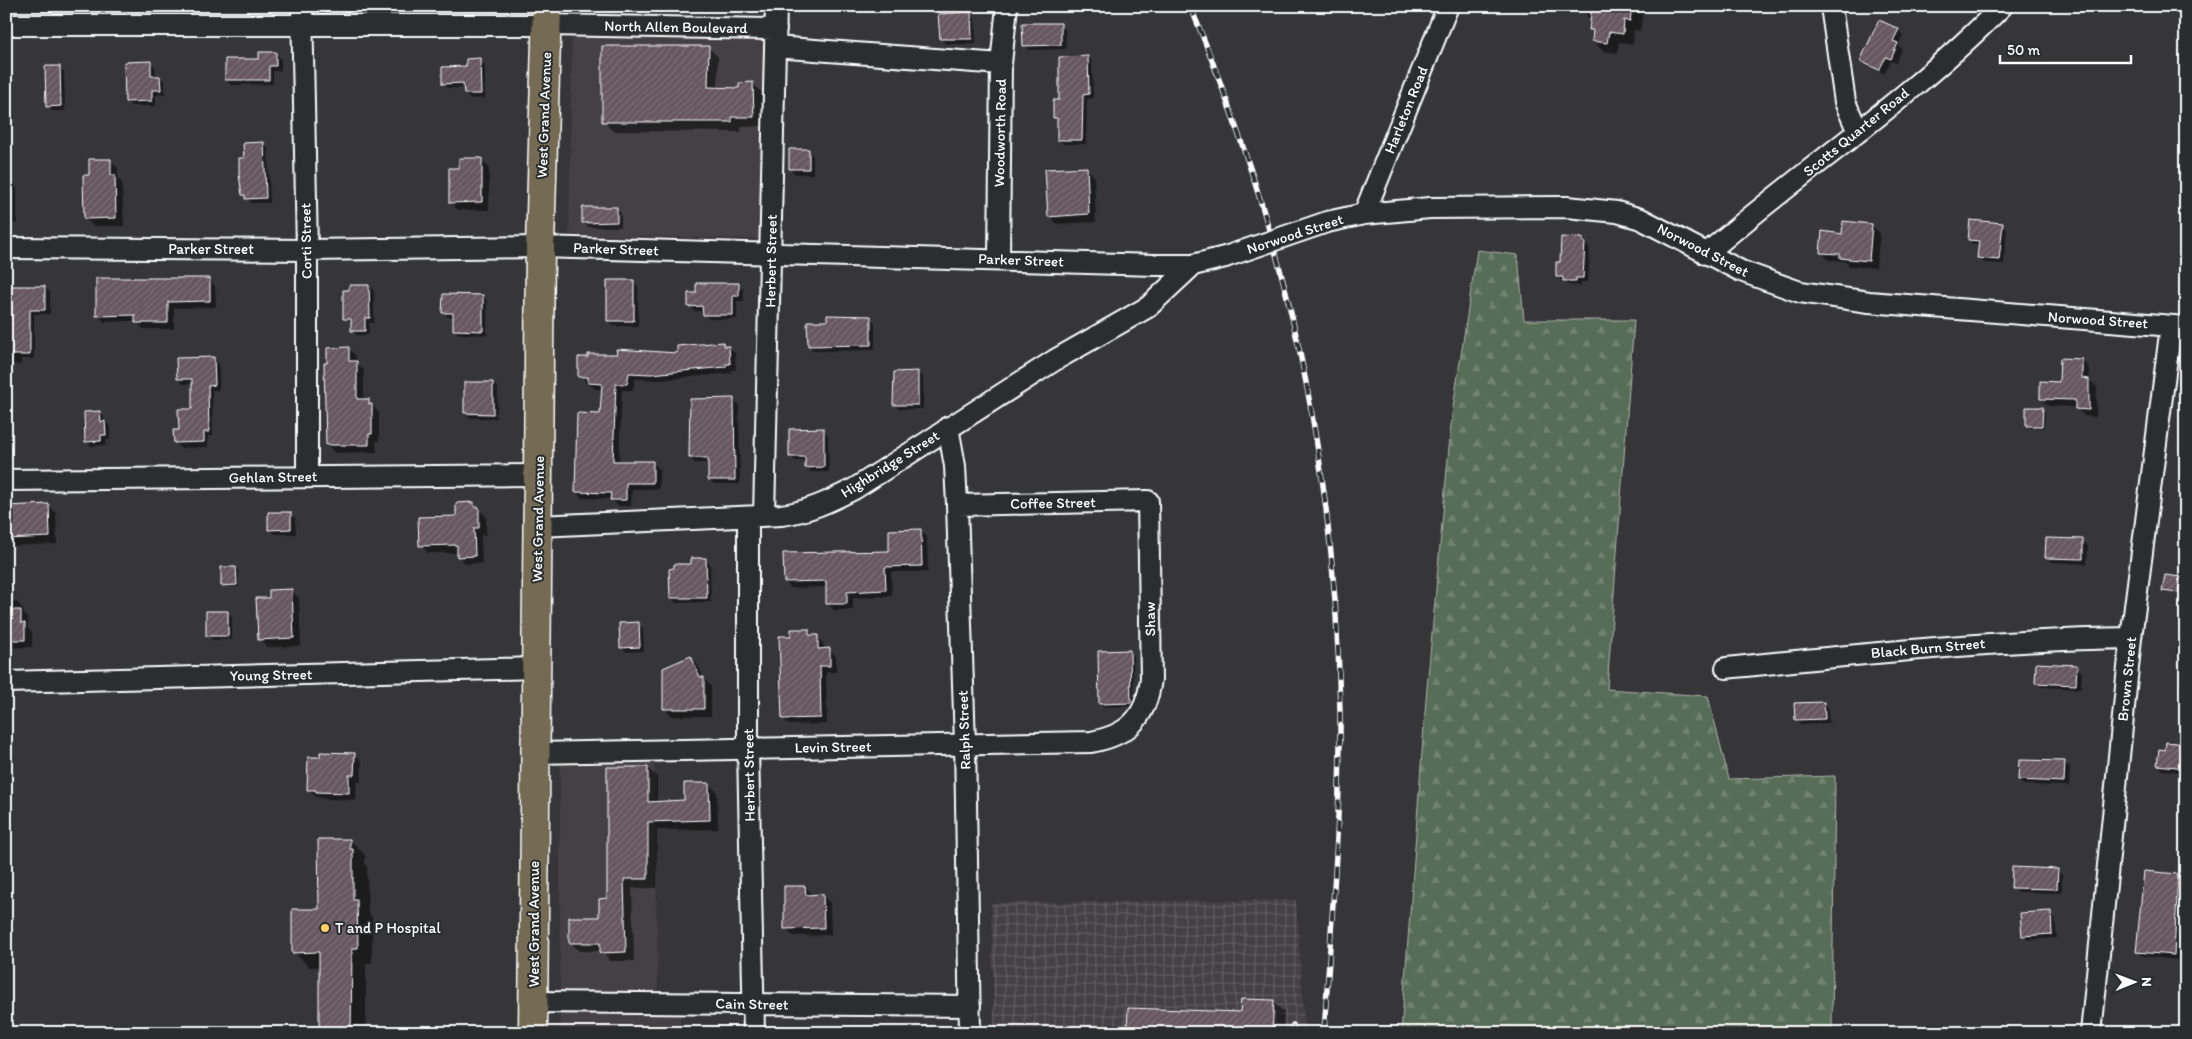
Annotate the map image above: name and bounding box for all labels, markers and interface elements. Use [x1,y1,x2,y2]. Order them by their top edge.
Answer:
street label: North Allen Boulevard [604,17,749,37]
scale bar [2000,32,2131,64]
text: 50 m [2007,41,2040,59]
street label: West Grand Avenue [533,52,555,178]
street label: Harleton Road [1380,64,1432,156]
street label: Woodworth Road [990,79,1010,187]
street label: Scotts Quarter Road [1799,84,1913,180]
street label: Corti Street [296,202,316,279]
street label: Norwood Street [1244,210,1346,258]
street label: Herbert Street [761,214,781,308]
street label: Norwood Street [1654,219,1752,281]
street label: Parker Street [573,239,659,260]
street label: Parker Street [168,240,254,258]
street label: Parker Street [978,250,1064,271]
street label: Norwood Street [2047,308,2149,333]
street label: Highbridge Street [837,426,943,502]
street label: West Grand Avenue [528,456,548,582]
street label: Gehlan Street [228,467,318,487]
street label: Coffee Street [1010,493,1096,513]
street label: Shaw [1141,602,1159,636]
street label: Black Burn Street [1870,634,1986,662]
street label: Brown Street [2114,635,2140,722]
street label: Young Street [229,665,313,685]
street label: Ralph Street [954,690,974,770]
street label: Herbert Street [739,728,759,822]
street label: Levin Street [794,737,872,757]
street label: West Grand Avenue [525,861,543,987]
place label: T and P Hospital [335,919,441,937]
marker: T and P Hospital [319,922,331,934]
north arrow [2110,956,2160,1006]
text: N [2138,977,2155,987]
street label: Cain Street [715,994,789,1014]

